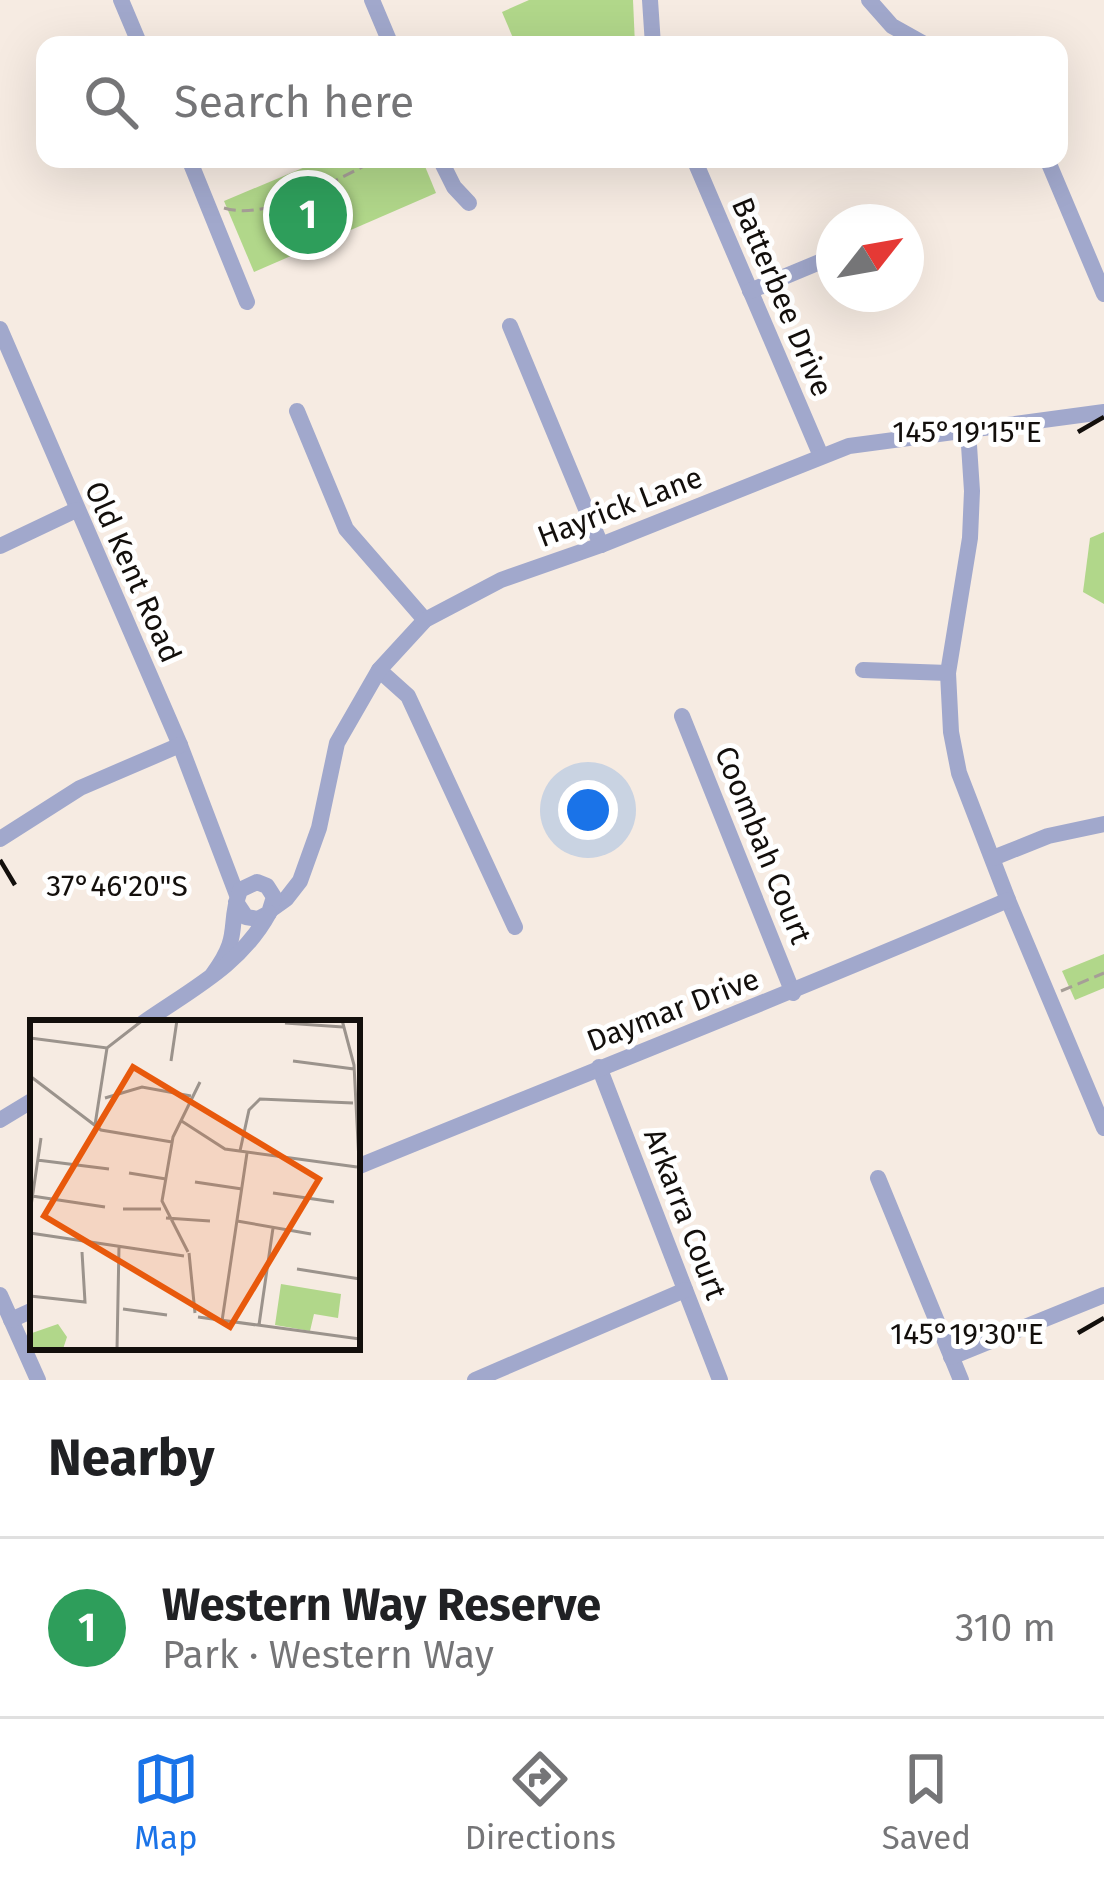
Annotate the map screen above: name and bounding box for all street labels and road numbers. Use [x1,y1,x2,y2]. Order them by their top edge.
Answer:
street label: Batterbee Drive [724,192,840,402]
street label: Hayrick Lane [533,459,707,555]
street label: Old Kent Road [77,476,189,668]
street label: Coombah Court [707,741,819,949]
street label: Daymar Drive [582,961,764,1059]
street label: Arkarra Court [636,1124,734,1305]

